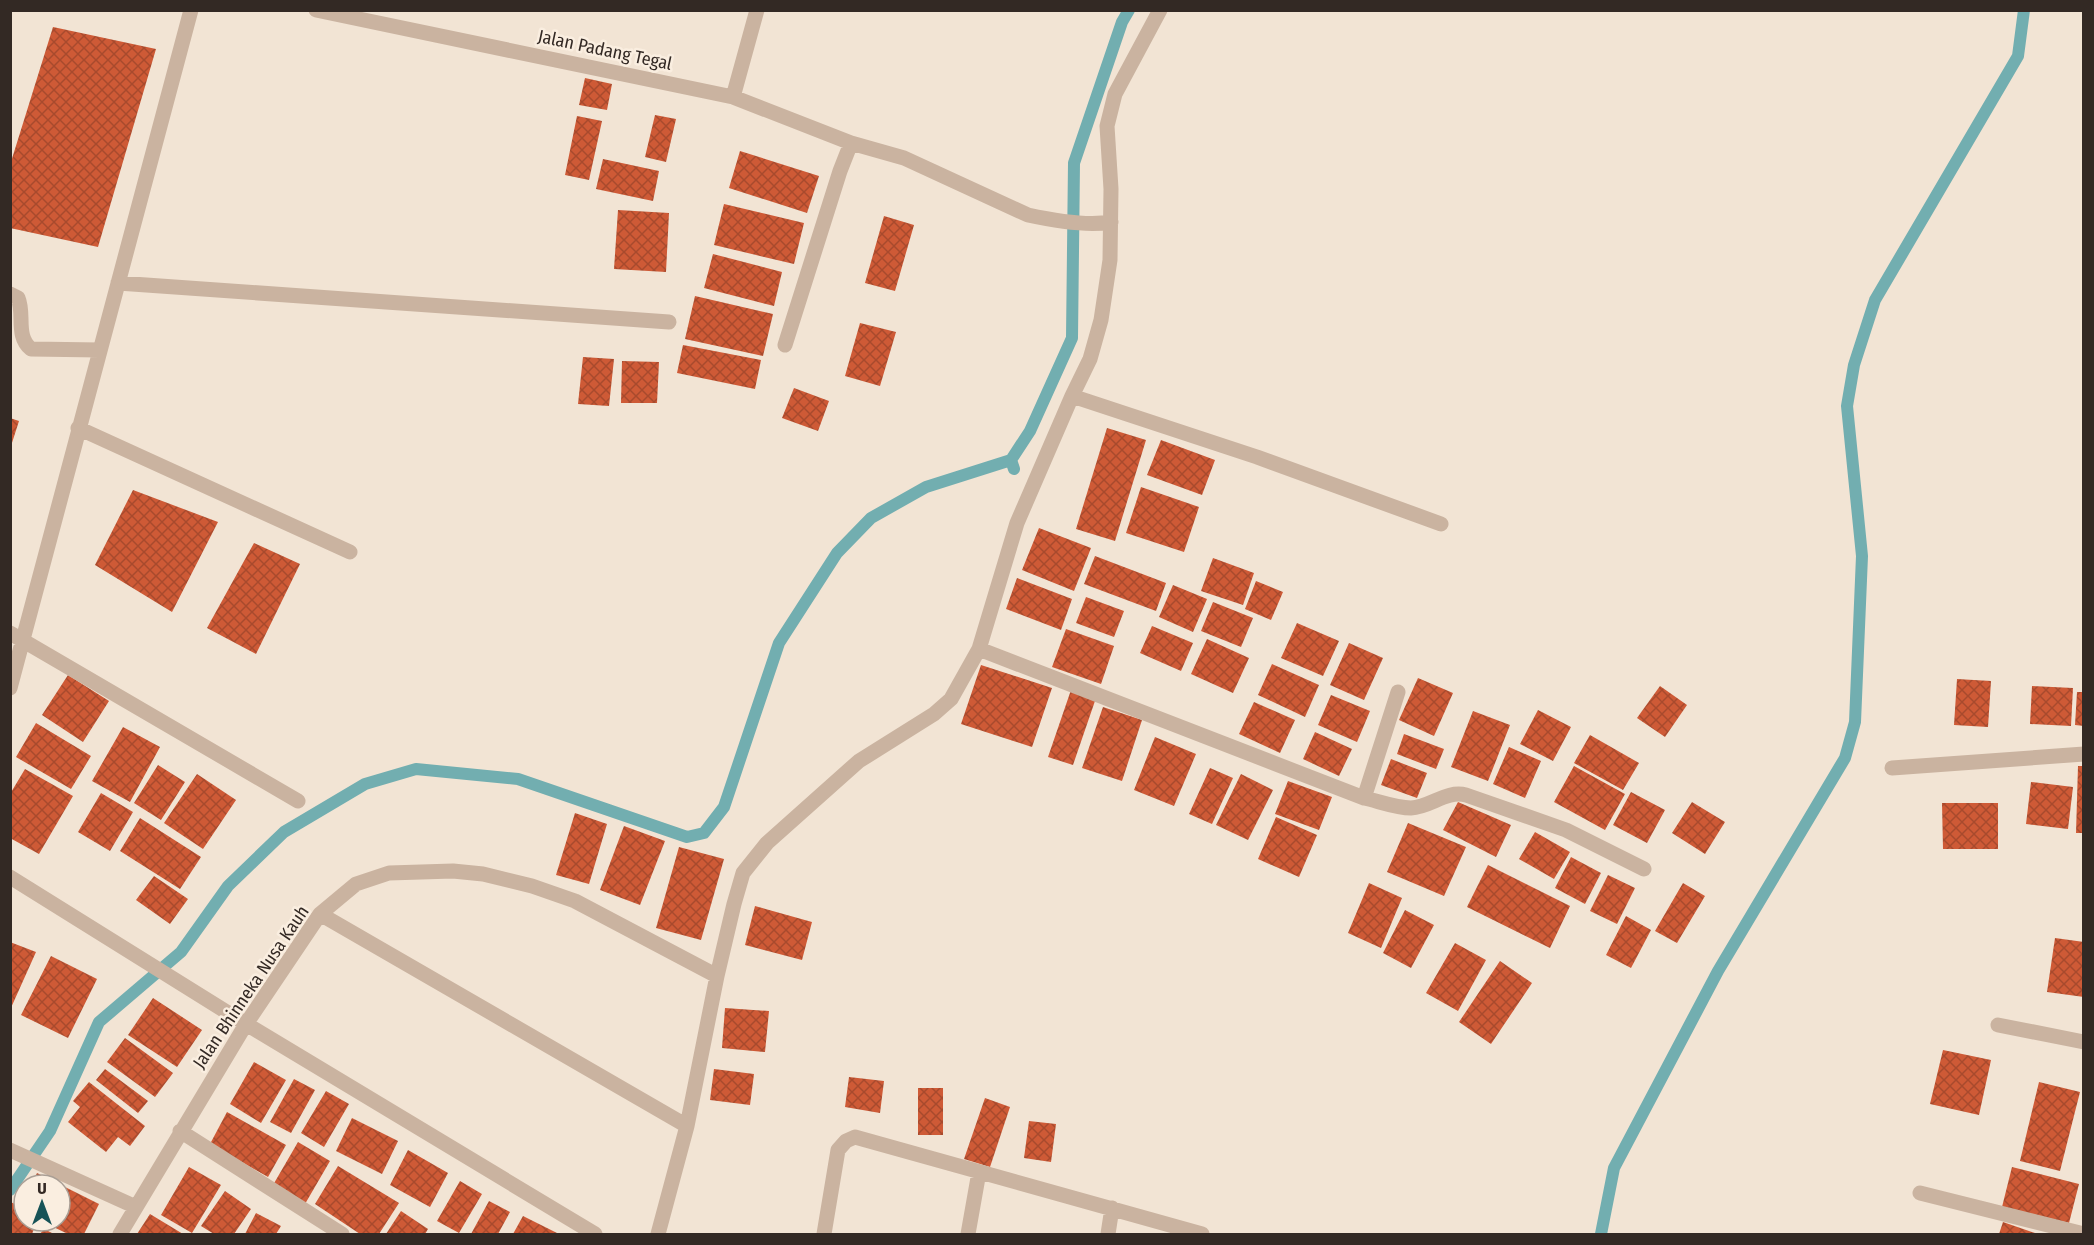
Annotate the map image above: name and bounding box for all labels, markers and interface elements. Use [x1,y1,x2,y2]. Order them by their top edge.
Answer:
street label: Jalan Padang Tegal [536,25,674,75]
street label: Jalan Bhinneka Nusa Kauh [188,901,314,1073]
north arrow [12,1173,72,1233]
text: U [37,1179,47,1198]

